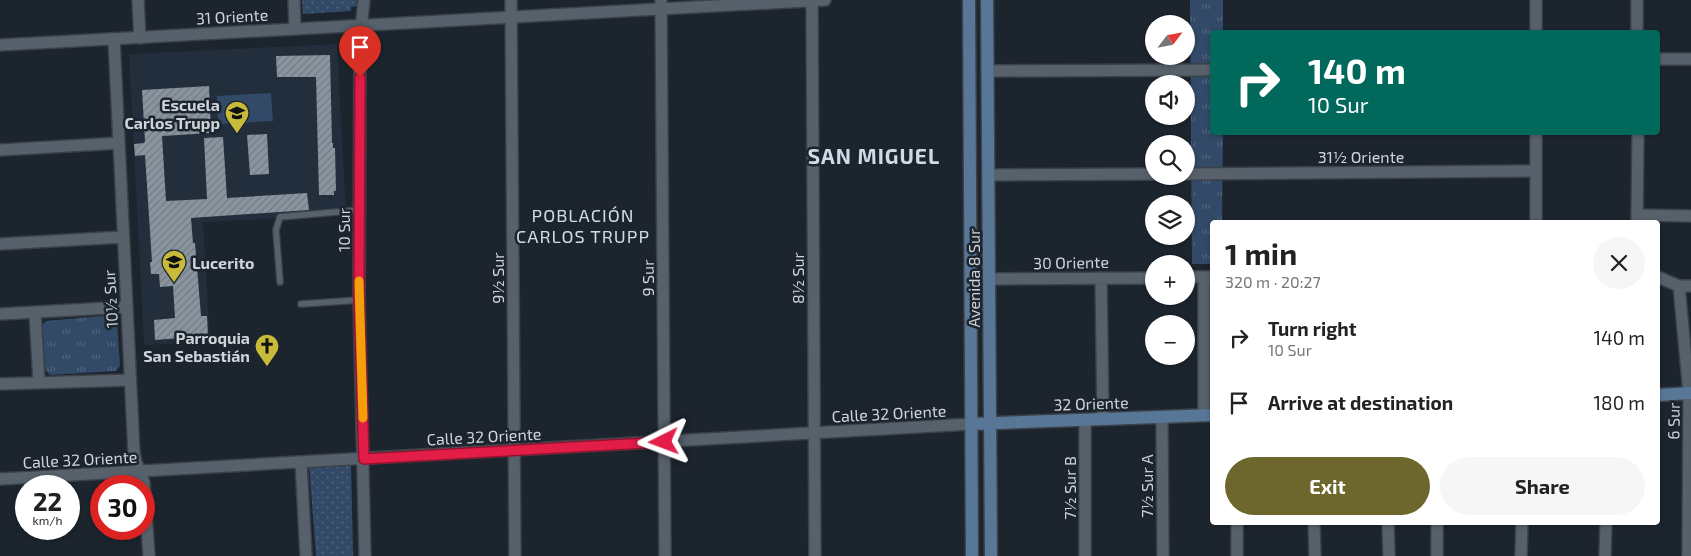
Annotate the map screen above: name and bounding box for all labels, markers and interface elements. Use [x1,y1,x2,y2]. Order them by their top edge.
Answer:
street label: 31 Oriente [195,5,269,27]
north arrow [1145,15,1195,65]
map controls [1145,15,1195,365]
pin [339,26,381,77]
icon: arrive [346,33,374,61]
text: 140 m [1308,49,1406,91]
icon: right [1225,50,1290,115]
button: sound [1145,75,1195,125]
text: 10 Sur [1308,91,1369,117]
place label: Escuela Carlos Trupp [124,95,220,132]
school or university icon: Escuela Carlos Trupp [224,100,250,134]
button: search [1145,135,1195,185]
district label: SAN MIGUEL [808,143,940,168]
street label: 31½ Oriente [1318,147,1404,166]
button: layers [1145,195,1195,245]
district label: POBLACIÓN CARLOS TRUPP [516,204,650,247]
street label: 10 Sur [334,207,353,252]
street label: Avenida 8 Sur [964,228,983,328]
text: 1 min [1225,235,1297,271]
button: close [1593,237,1645,289]
school or university icon: Lucerito [161,249,187,283]
street label: 8½ Sur [788,251,807,304]
street label: 9½ Sur [488,252,507,304]
street label: 30 Oriente [1033,252,1109,272]
place label: Lucerito [192,253,254,272]
button: + [1145,255,1195,305]
street label: 9 Sur [638,259,657,297]
street label: 10½ Sur [99,269,121,329]
text: 320 m · 20:27 [1225,272,1321,291]
button: − [1145,315,1195,365]
text: Turn right [1268,317,1356,340]
icon: right [1225,324,1253,352]
text: 140 m [1593,326,1645,349]
place label: Parroquia San Sebastián [143,328,250,365]
church icon: Parroquia San Sebastián [254,333,280,367]
text: 10 Sur [1268,340,1312,359]
icon: arrive [1225,389,1253,417]
text: Arrive at destination [1268,391,1453,414]
text: 180 m [1594,391,1645,414]
street label: 32 Oriente [1053,392,1129,414]
street label: Calle 32 Oriente [831,401,947,425]
street label: 6 Sur [1663,402,1683,440]
position arrow [637,415,689,467]
street label: Calle 32 Oriente [426,424,542,448]
street label: Calle 32 Oriente [22,447,138,471]
street label: 7½ Sur A [1137,454,1156,518]
street label: 7½ Sur B [1060,456,1079,520]
button: Exit [1225,457,1430,515]
button: Share [1440,457,1645,515]
speed limit sign: 30 [90,475,155,540]
text: 22 [33,486,62,516]
text: km/h [33,513,62,527]

